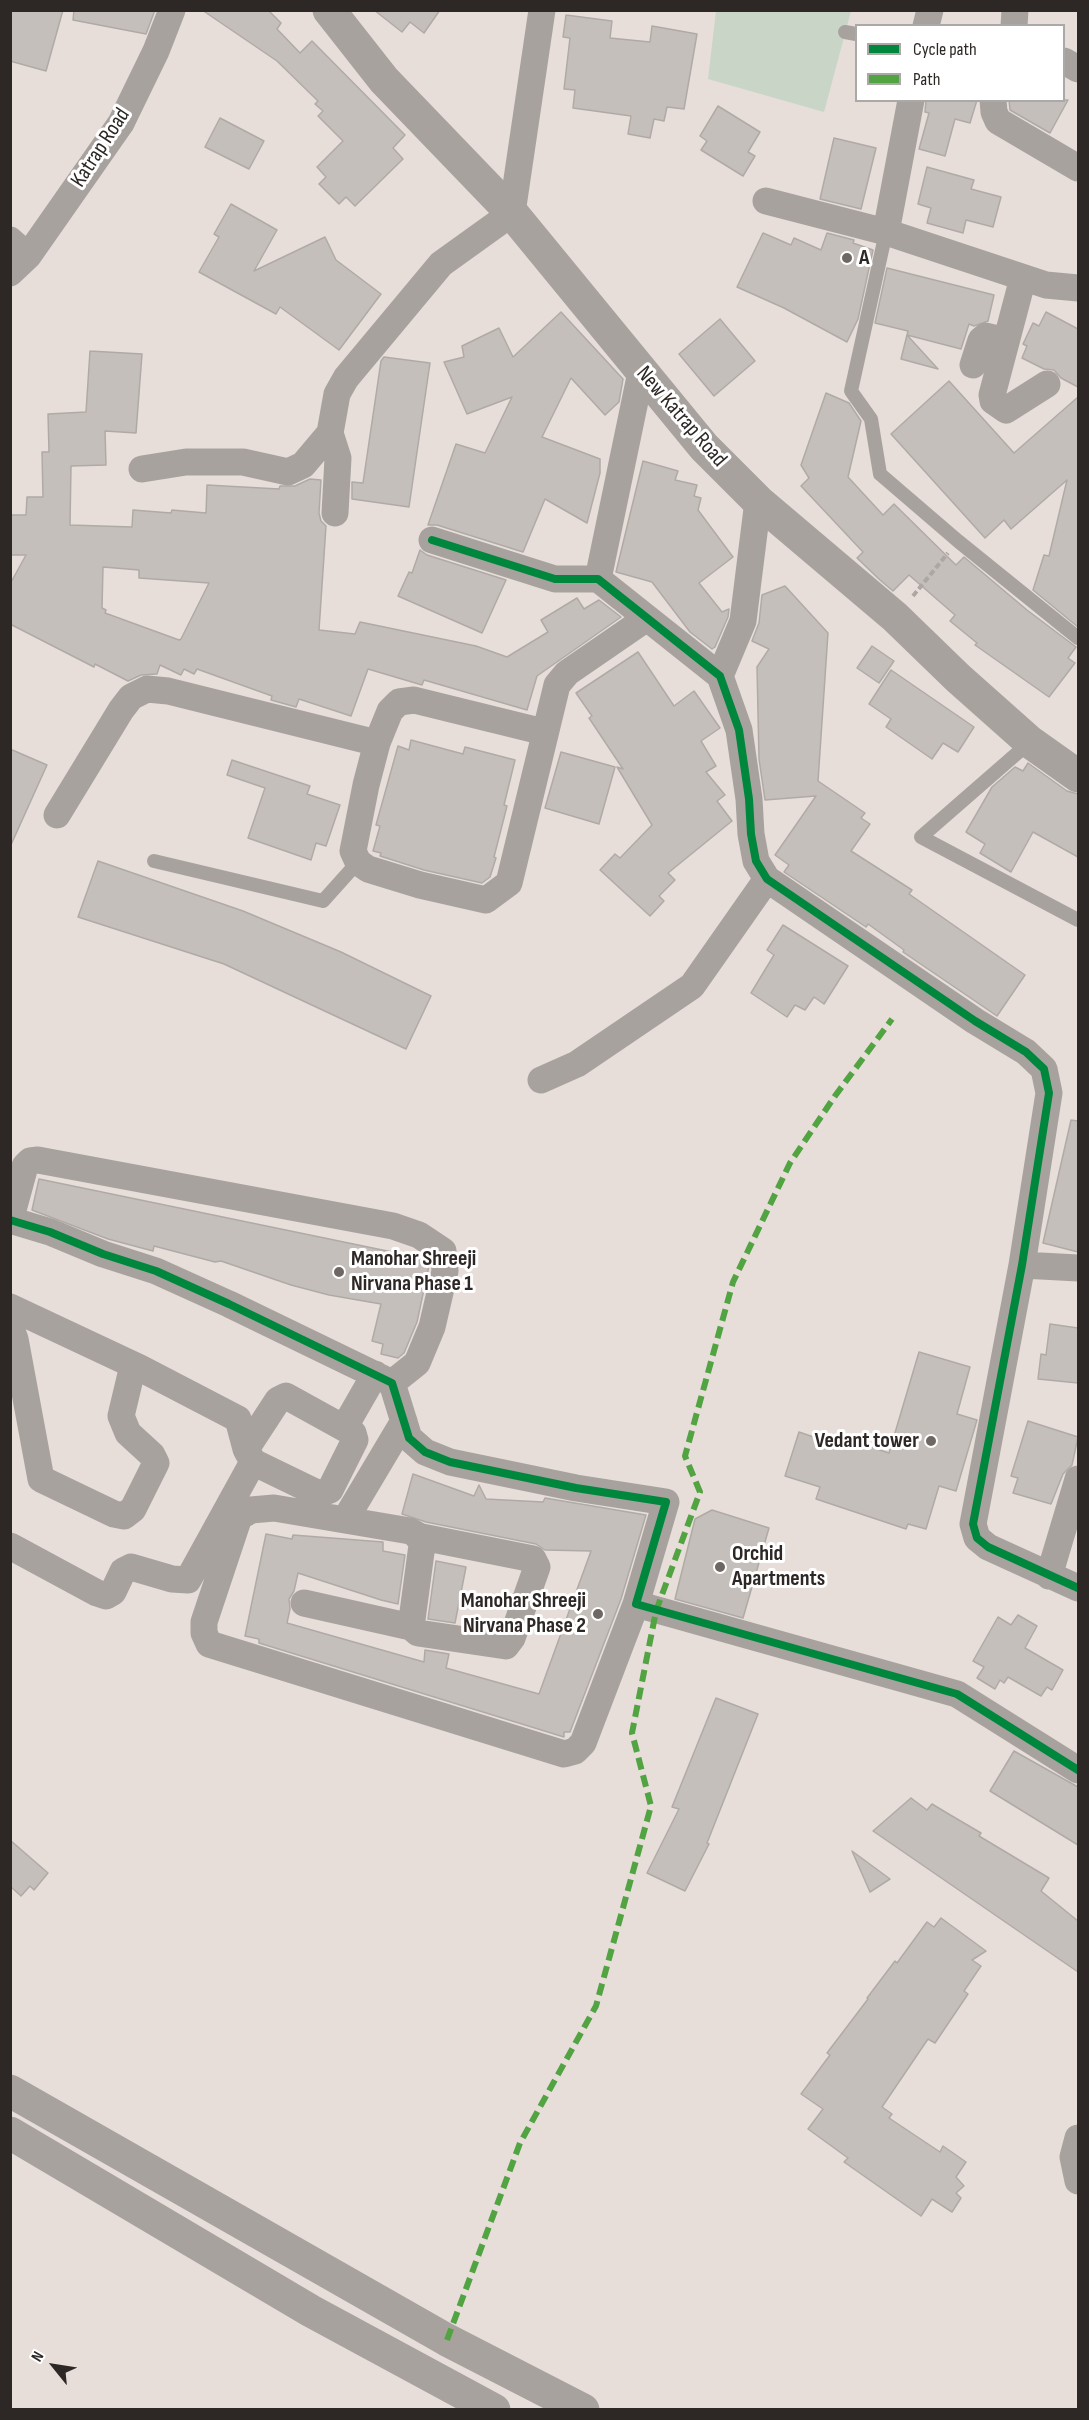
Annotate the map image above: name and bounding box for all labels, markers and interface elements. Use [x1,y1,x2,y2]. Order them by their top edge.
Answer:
legend [855,24,1065,102]
text: Cycle path [913,39,977,60]
text: Path [913,69,941,90]
street label: Katrap Road [66,104,136,192]
place label: A [859,245,869,271]
marker: A [840,251,854,265]
street label: New Katrap Road [630,361,732,473]
place label: Manohar Shreeji Nirvana Phase 1 [351,1246,476,1298]
marker: Manohar Shreeji Nirvana Phase 1 [332,1265,346,1279]
place label: Vedant tower [814,1428,919,1454]
marker: Vedant tower [924,1434,938,1448]
place label: Orchid Apartments [732,1541,825,1592]
marker: Orchid Apartments [713,1560,727,1574]
place label: Manohar Shreeji Nirvana Phase 2 [461,1588,586,1640]
marker: Manohar Shreeji Nirvana Phase 2 [591,1607,605,1621]
north arrow [24,2336,84,2396]
text: N [28,2348,48,2365]

